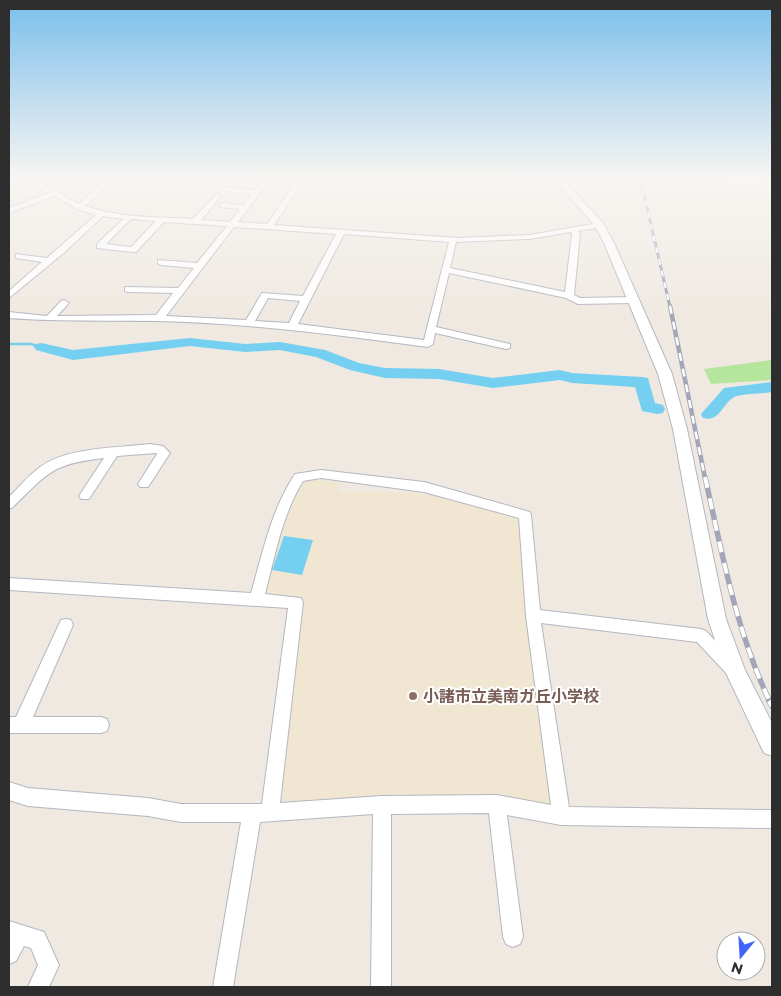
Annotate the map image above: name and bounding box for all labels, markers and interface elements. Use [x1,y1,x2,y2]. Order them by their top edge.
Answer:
place label: 小諸市立美南ガ丘小学校 [423,687,599,706]
marker: 小諸市立美南ガ丘小学校 [407,690,419,702]
north arrow [716,931,766,981]
text: N [729,958,745,979]

